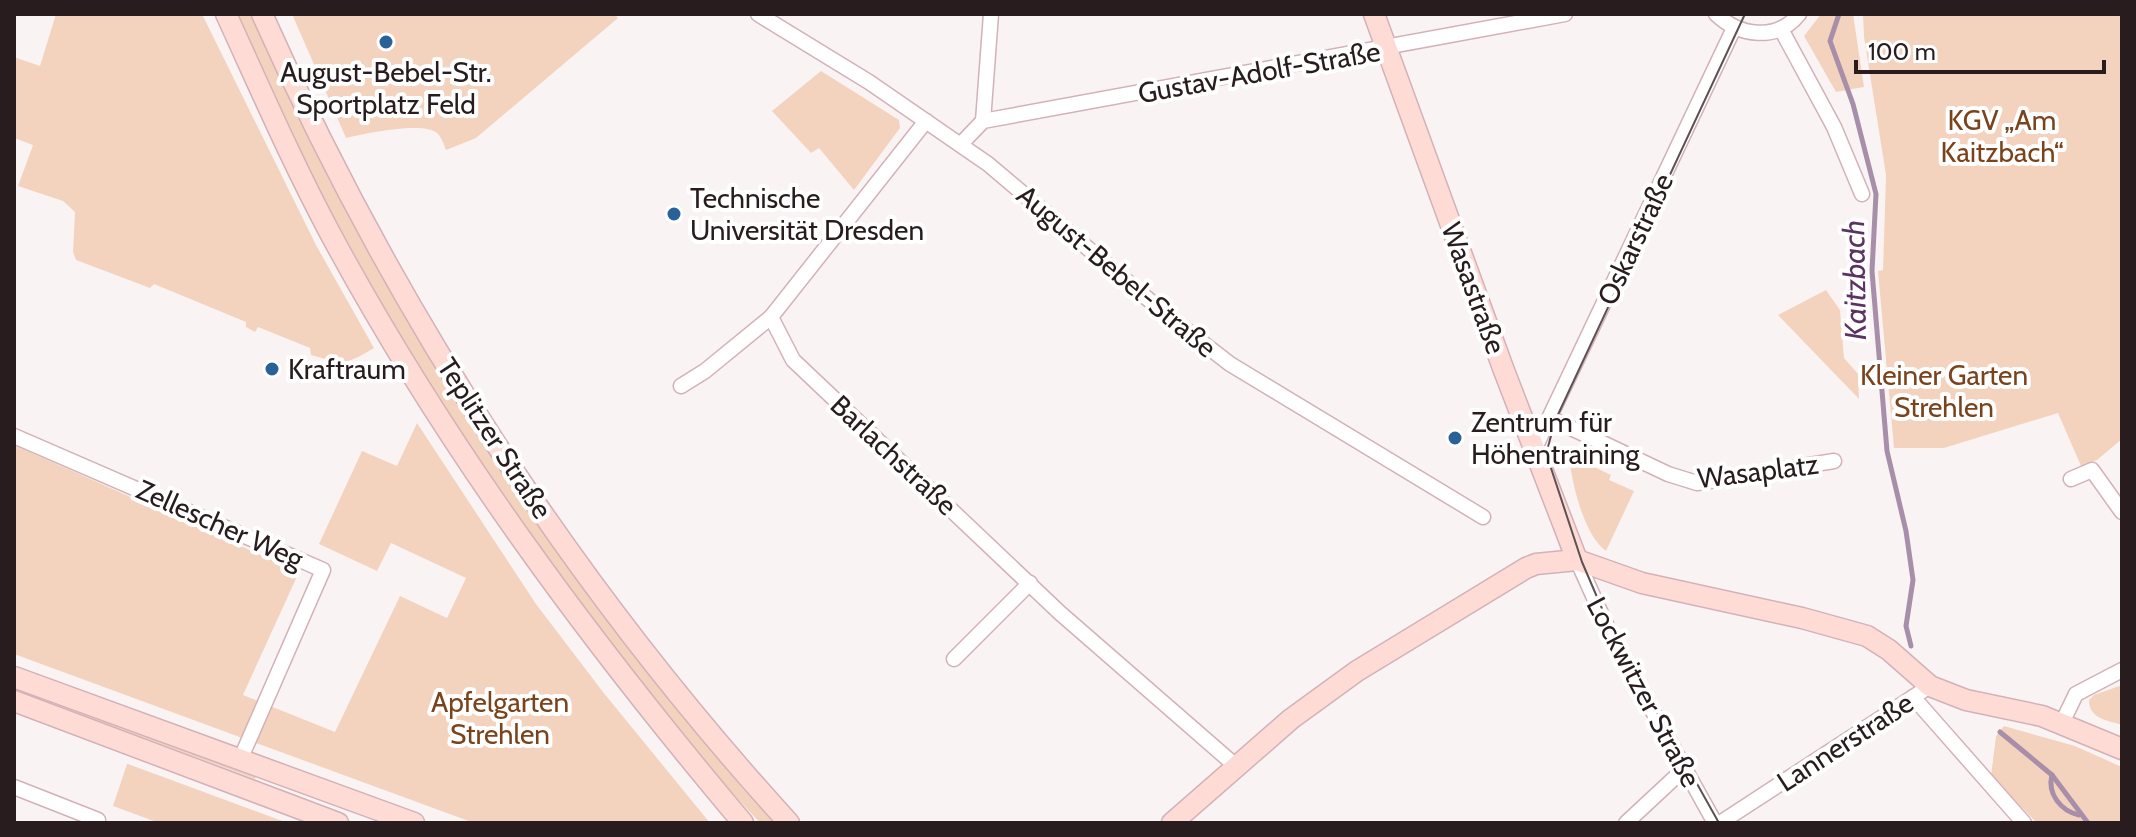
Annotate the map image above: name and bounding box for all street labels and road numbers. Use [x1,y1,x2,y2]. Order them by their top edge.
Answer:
street label: Gustav-Adolf-Straße [1135,34,1383,110]
street label: Oskarstraße [1590,168,1680,310]
street label: August-Bebel-Straße [1010,178,1224,364]
street label: Wasastraße [1435,218,1513,358]
street label: Teplitzer Straße [430,351,560,525]
street label: Barlachstraße [824,388,964,522]
street label: Wasaplatz [1695,447,1821,495]
street label: Zellescher Weg [131,472,310,576]
street label: Lockwitzer Straße [1580,591,1708,793]
street label: Lannerstraße [1771,685,1919,799]

